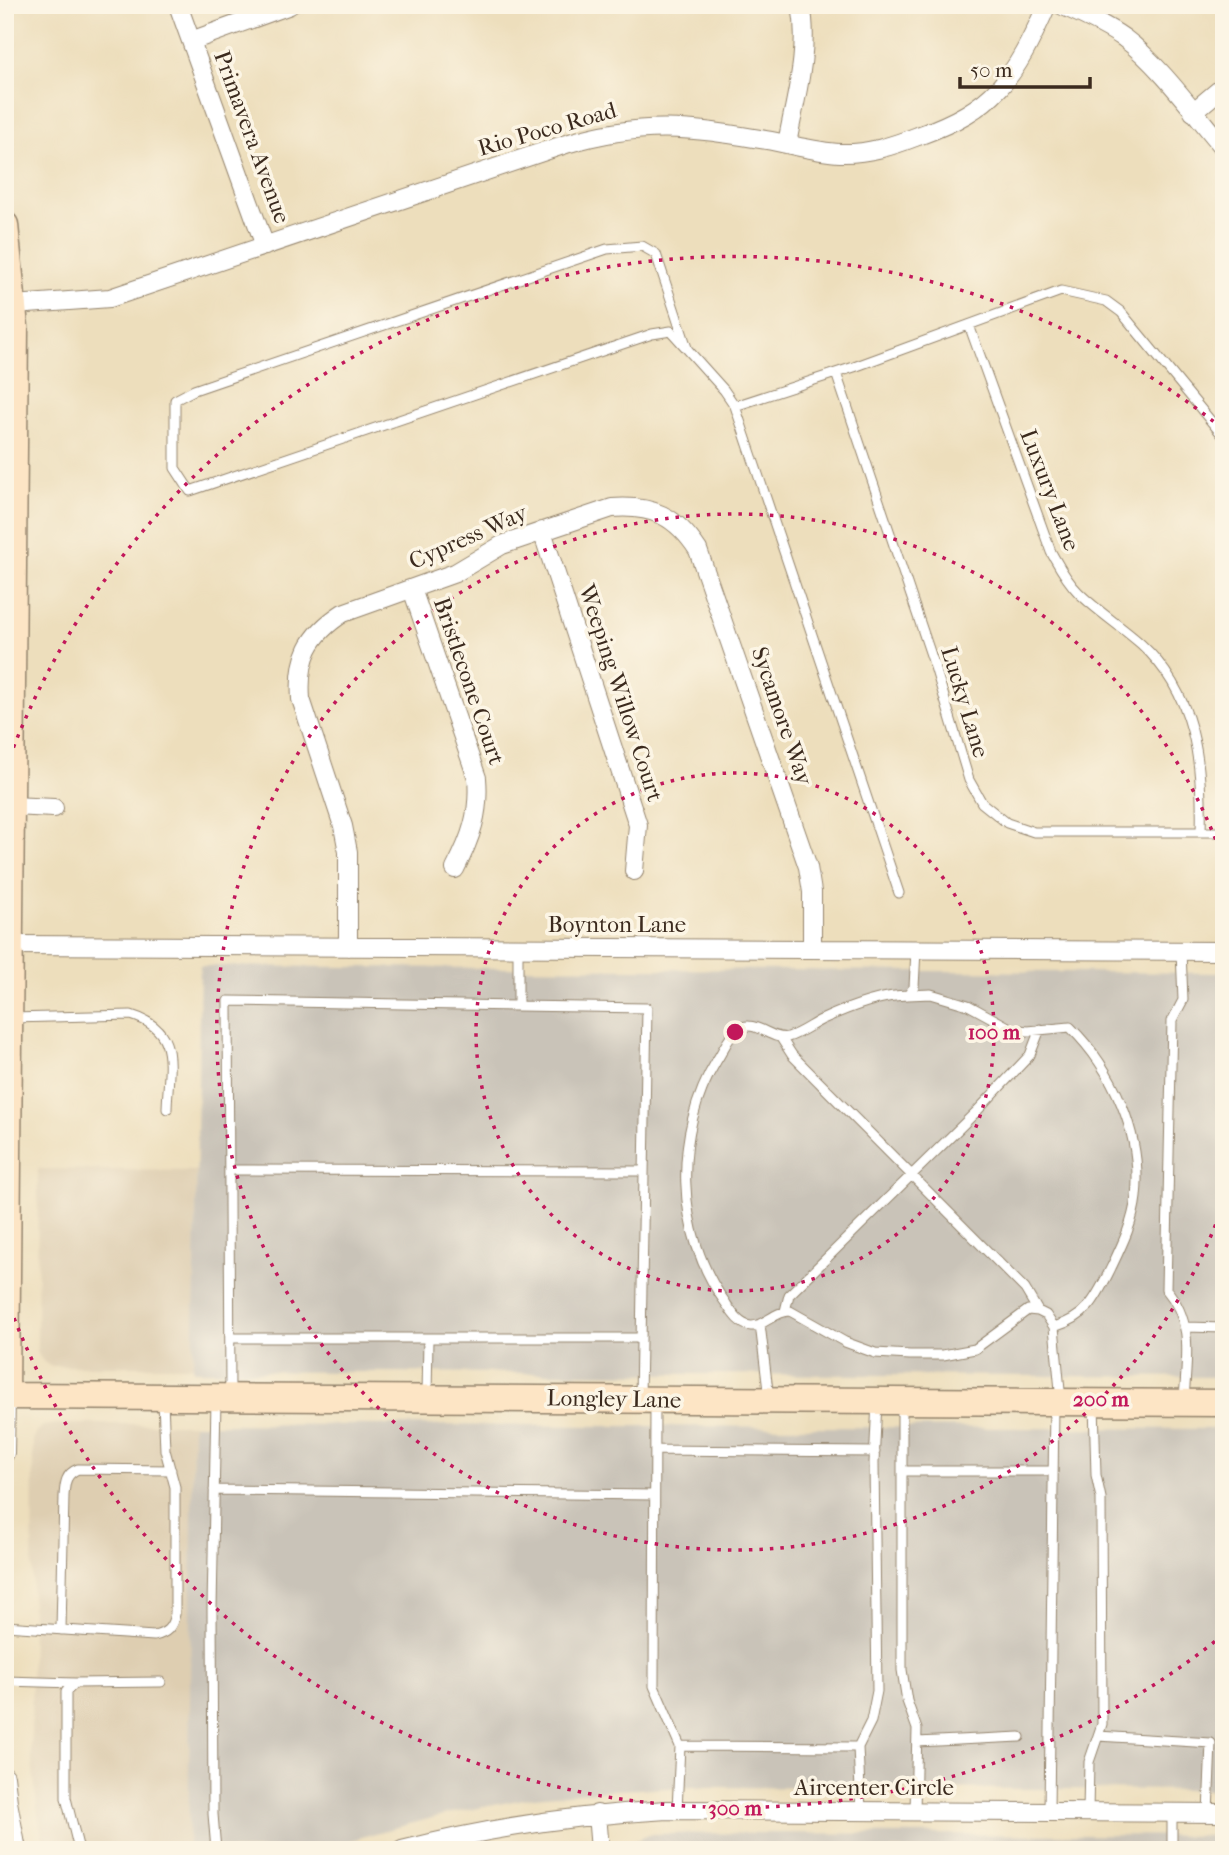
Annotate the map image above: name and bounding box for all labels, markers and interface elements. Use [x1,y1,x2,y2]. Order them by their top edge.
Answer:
scale bar [960,46,1089,90]
street label: Primavera Avenue [208,47,296,227]
text: 50 m [970,58,1013,82]
street label: Rio Poco Road [475,96,620,162]
street label: Luxury Lane [1014,425,1086,555]
street label: Cypress Way [405,499,532,575]
street label: Weeping Willow Court [573,580,669,805]
street label: Bristlecone Court [428,594,510,768]
street label: Sycamore Way [746,643,818,789]
street label: Lucky Lane [935,643,995,761]
street label: Boynton Lane [548,911,686,938]
centre of rings [723,1020,747,1044]
text: 100 m [968,1020,1021,1044]
street label: Longley Lane [546,1384,682,1414]
text: 200 m [1073,1387,1130,1411]
street label: Aircenter Circle [793,1774,954,1801]
text: 300 m [708,1796,762,1820]

